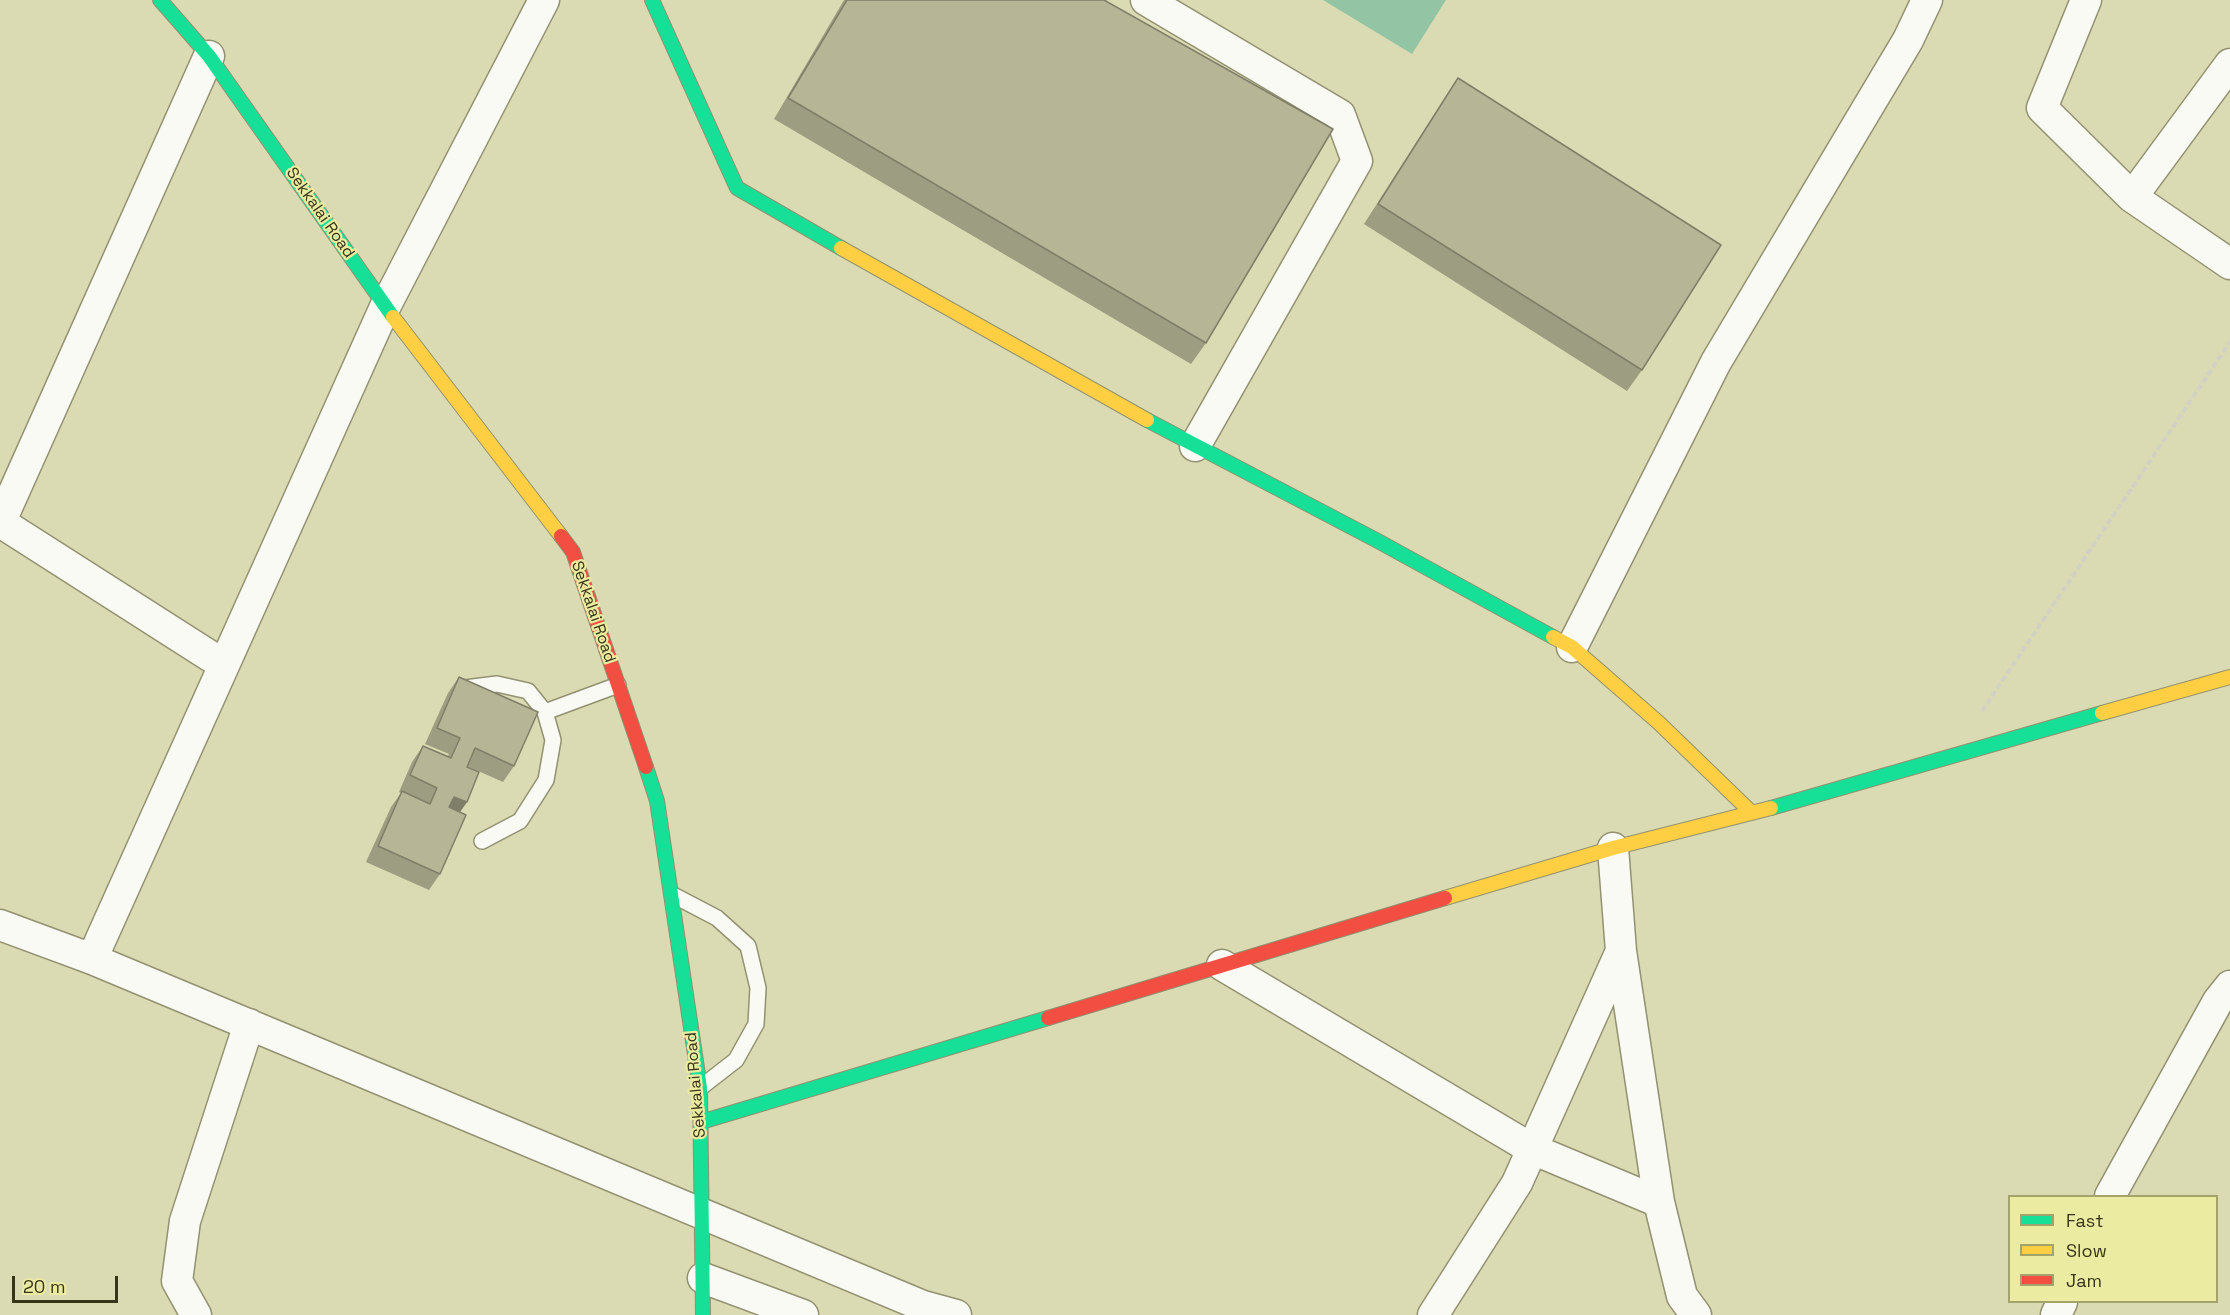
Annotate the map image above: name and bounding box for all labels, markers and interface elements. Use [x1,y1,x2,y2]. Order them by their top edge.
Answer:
street label: Sekkalai Road [282,164,358,262]
street label: Sekkalai Road [567,559,619,665]
street label: Sekkalai Road [682,1031,710,1139]
legend [2008,1195,2218,1303]
text: Fast [2066,1209,2103,1232]
text: Slow [2066,1239,2107,1262]
scale bar [15,1264,122,1302]
text: Jam [2066,1269,2102,1292]
text: 20 m [23,1275,66,1298]

